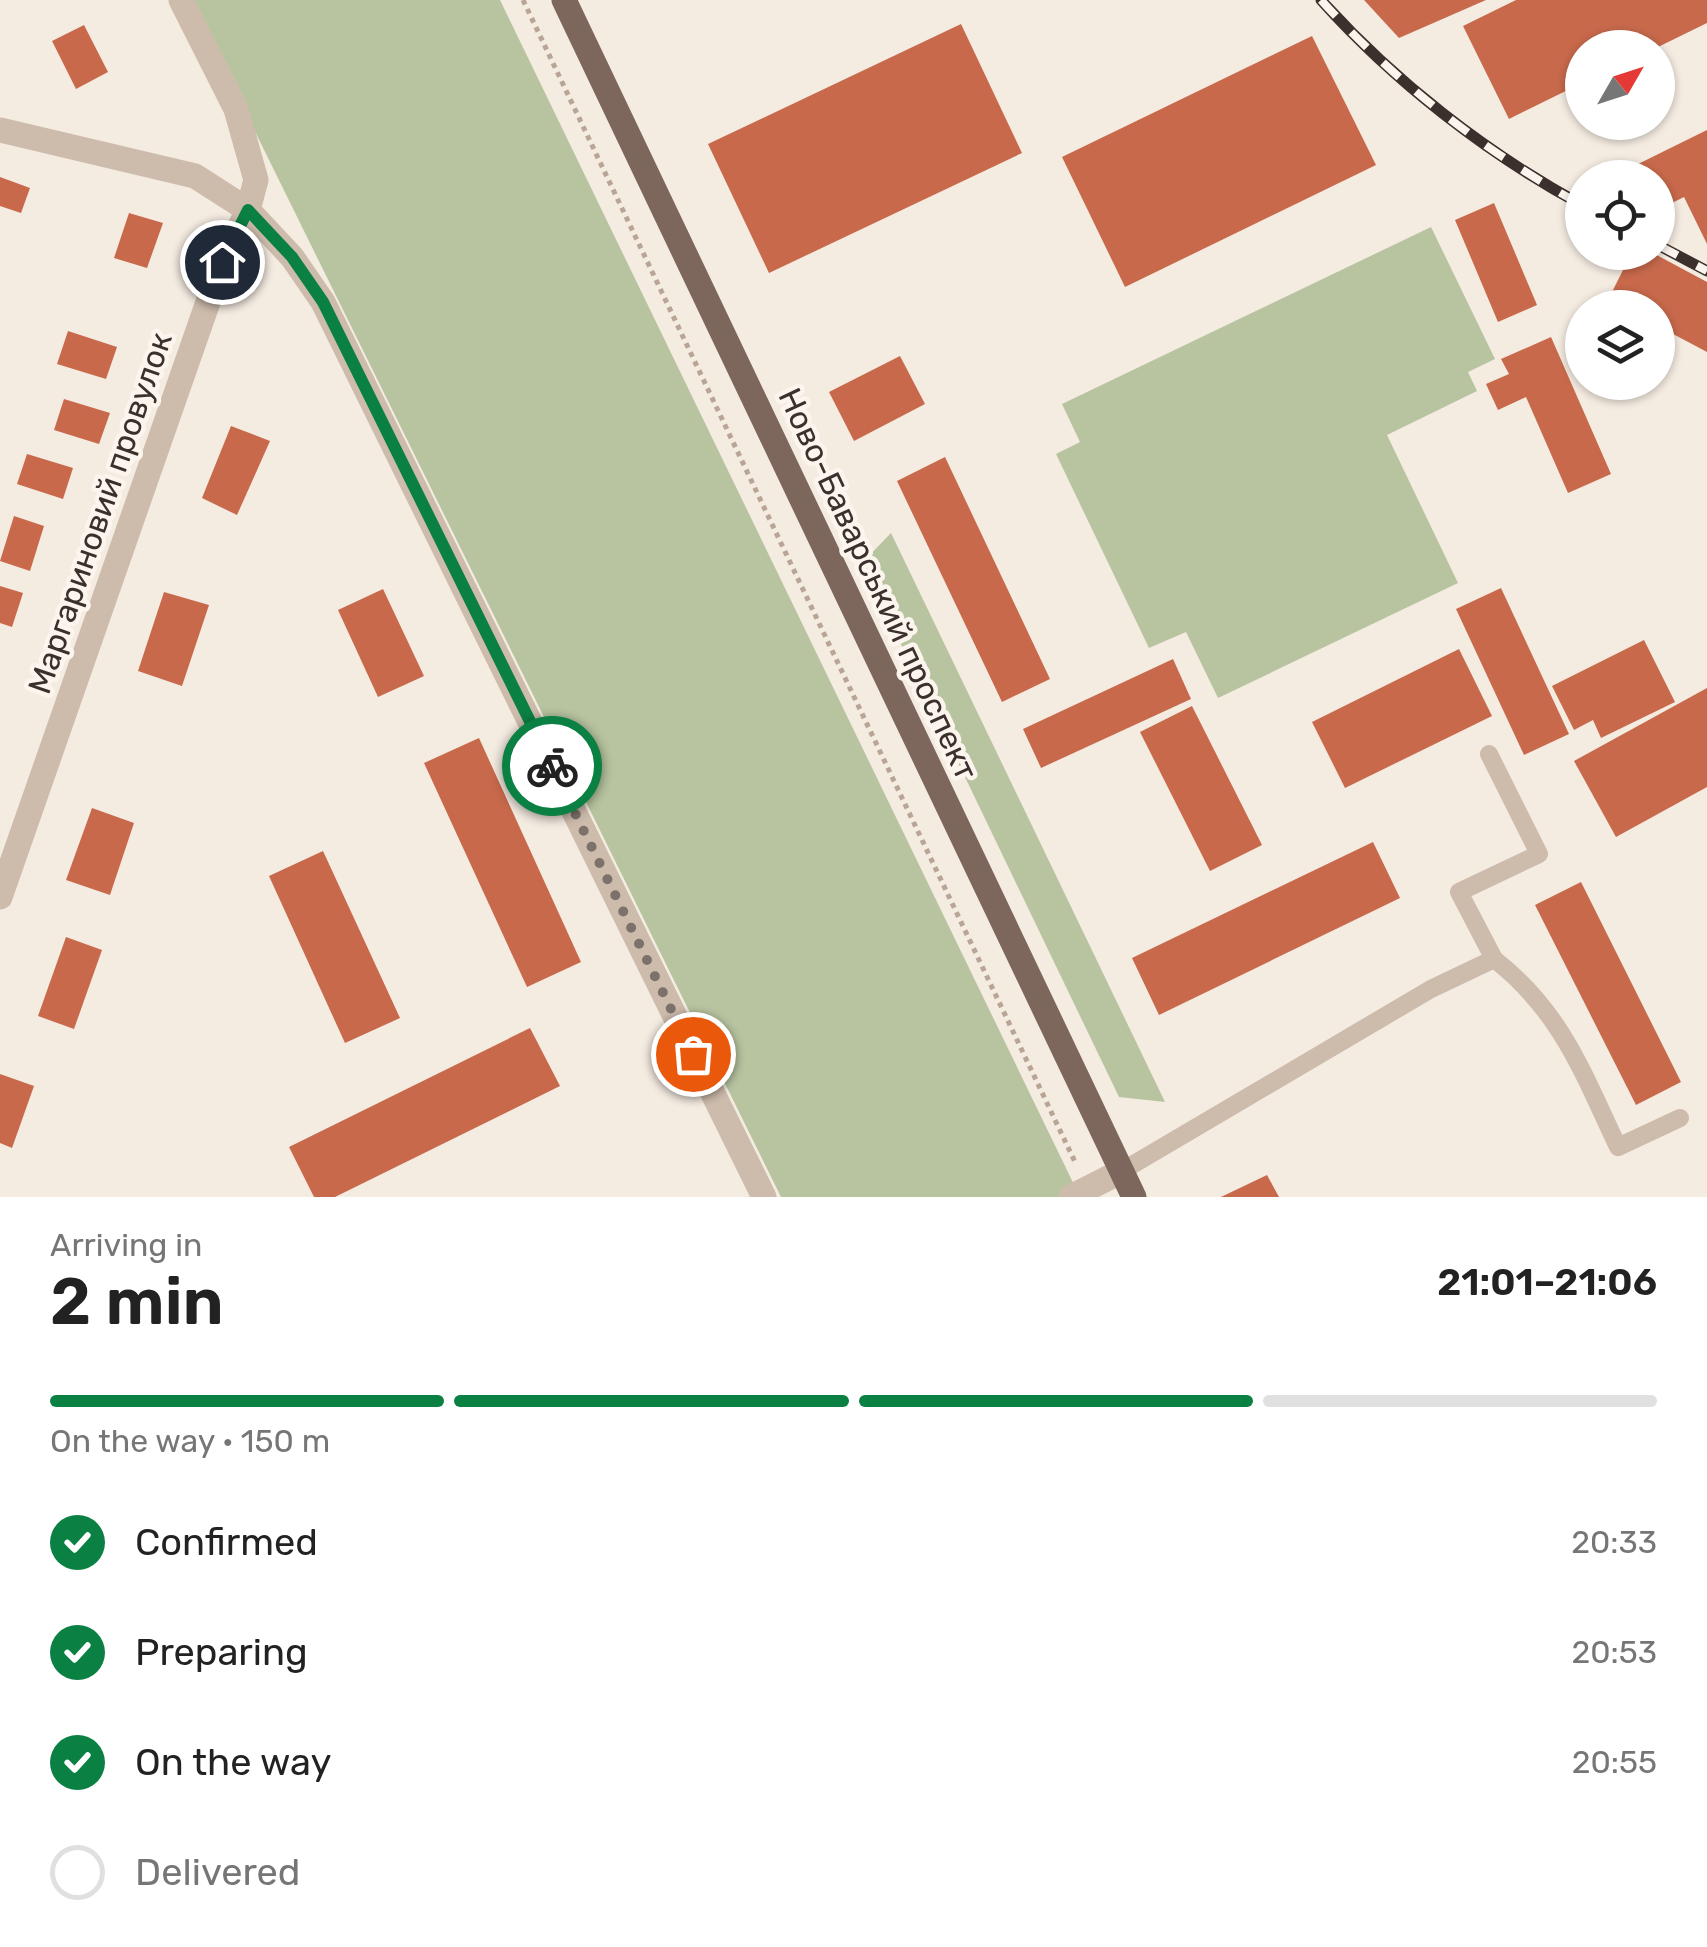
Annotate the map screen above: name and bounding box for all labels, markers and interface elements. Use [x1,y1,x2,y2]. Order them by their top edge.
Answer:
north arrow [1565,30,1675,140]
map controls [1565,30,1675,400]
button: locate [1565,160,1675,270]
pin [180,220,265,305]
icon: home [195,235,250,290]
button: layers [1565,290,1675,400]
street label: Маргариновий провулок [20,327,180,699]
street label: Ново-Баварський проспект [770,382,986,786]
courier [502,716,602,816]
icon: bike [525,739,580,794]
pin [651,1012,736,1097]
icon: bag [666,1027,721,1082]
text: Arriving in [50,1226,202,1264]
text: 21:01–21:06 [1437,1259,1657,1305]
text: 2 min [50,1263,224,1340]
text: On the way · 150 m [50,1422,330,1460]
icon: check [50,1515,105,1570]
text: Confirmed [135,1519,318,1565]
text: 20:33 [1571,1523,1657,1561]
icon: check [50,1625,105,1680]
text: Preparing [135,1629,308,1675]
text: 20:53 [1571,1633,1657,1671]
icon: check [50,1735,105,1790]
text: On the way [135,1739,331,1785]
text: 20:55 [1572,1743,1657,1781]
text: Delivered [135,1849,300,1895]

